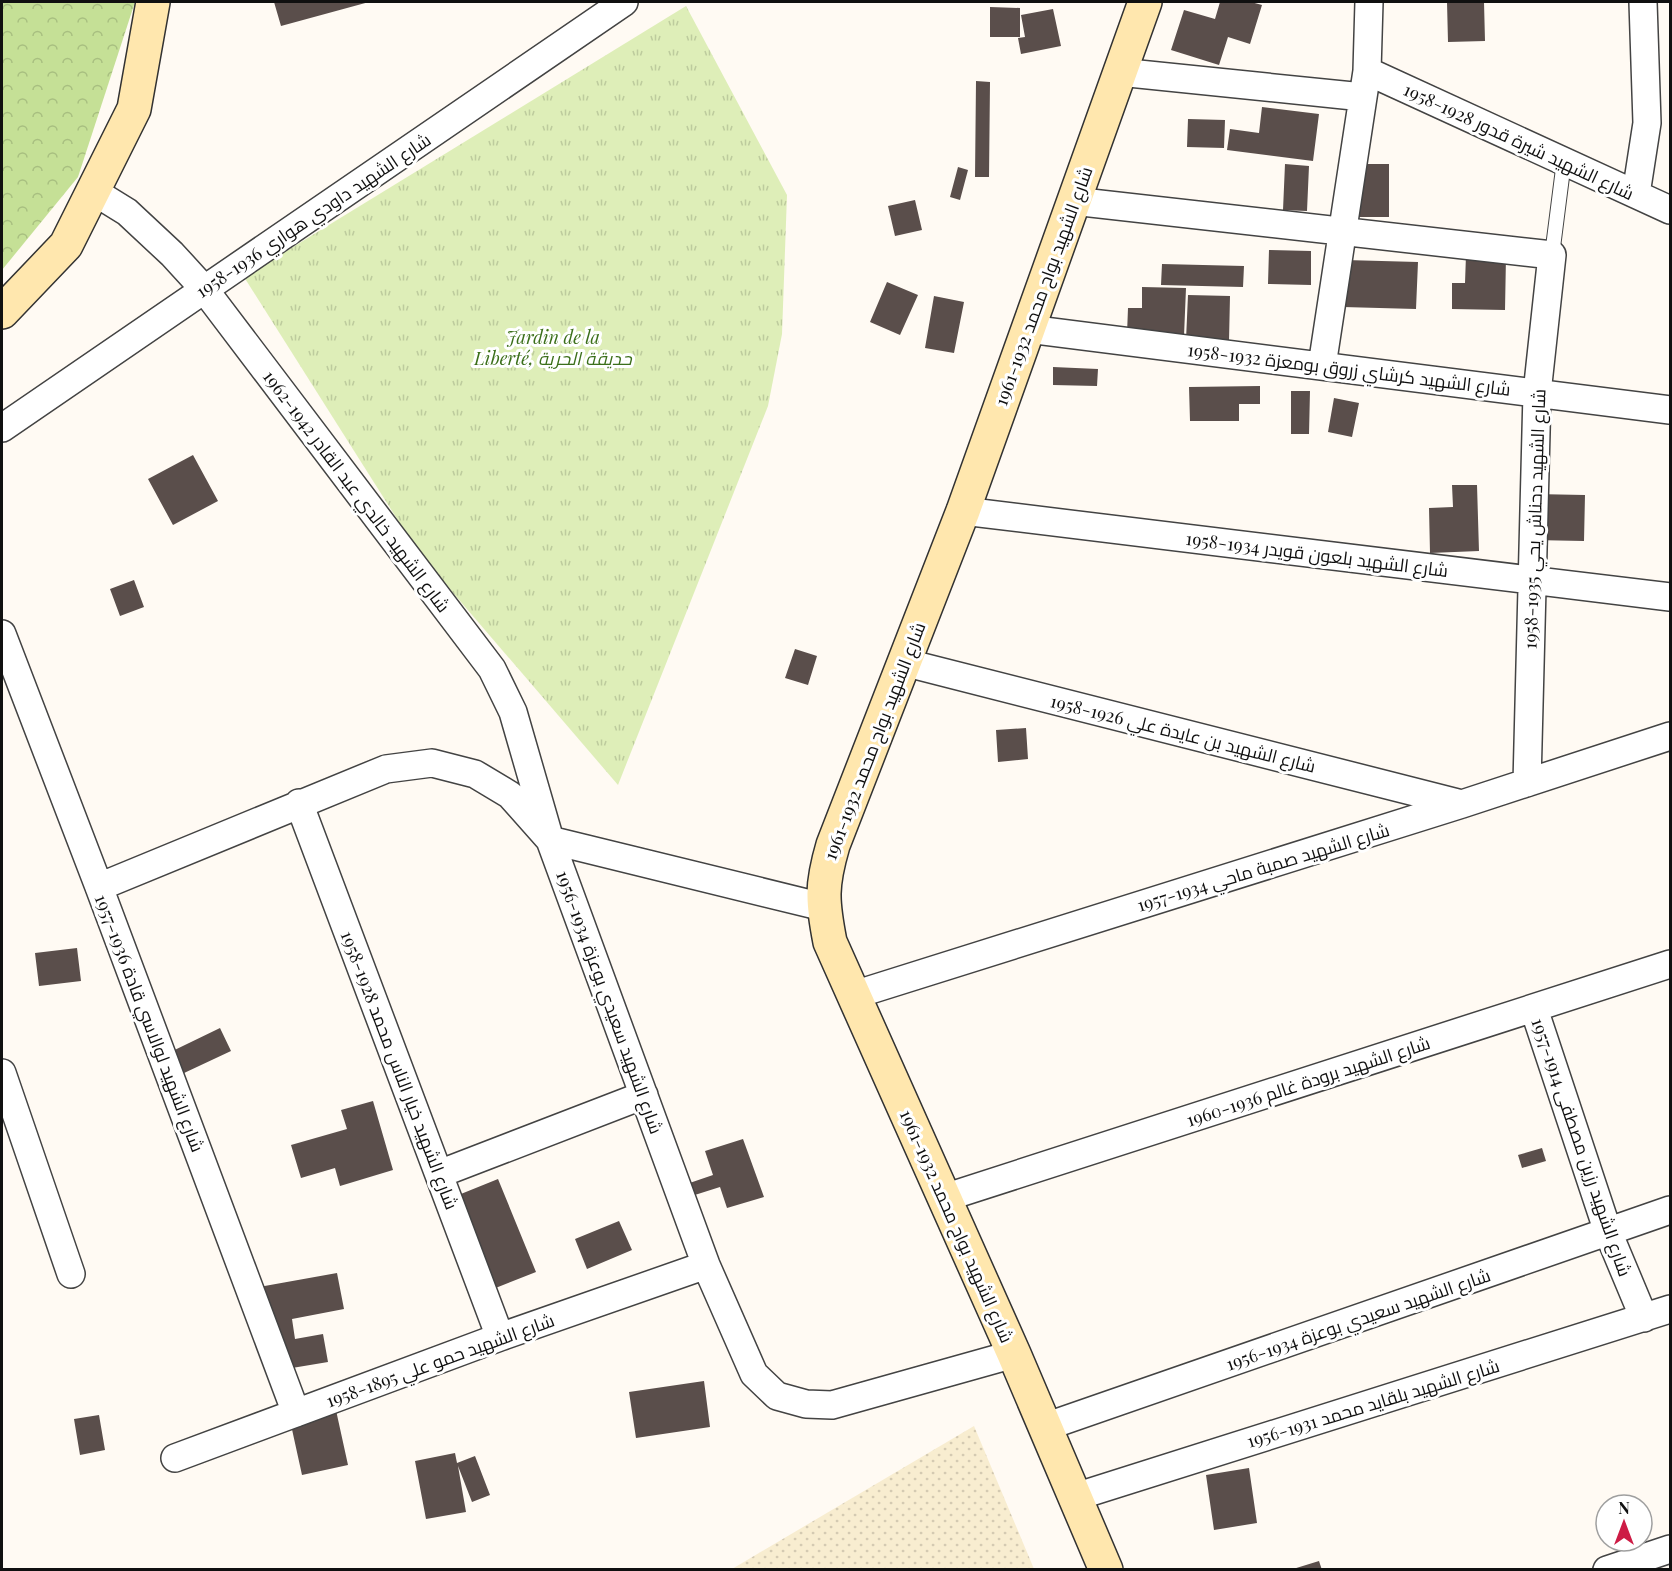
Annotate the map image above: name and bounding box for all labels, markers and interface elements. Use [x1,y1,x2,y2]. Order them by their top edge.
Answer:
street label: شارع الشهيد شيرة قدور 1928-1958 [1400,77,1638,206]
street label: شارع الشهيد داودي هواري 1936-1958 [191,127,437,305]
street label: شارع الشهيد بواح محمد 1932-1961 [988,163,1098,409]
park label: Jardin de la Liberté, حديقة الحرية [473,325,633,370]
street label: شارع الشهيد كرشاي زروق بومعزة 1932-1958 [1186,337,1512,404]
street label: شارع الشهيد خالدي عبد القادر 1942-1962 [256,365,456,619]
street label: شارع الشهيد دحناش يحي 1935-1958 [1517,388,1554,650]
street label: شارع الشهيد بلعون قويدر 1934-1958 [1184,526,1449,583]
street label: شارع الشهيد بواح محمد 1932-1961 [817,619,931,864]
street label: شارع الشهيد بن عايدة علي 1926-1958 [1047,688,1318,781]
street label: شارع الشهيد صمبة ماحي 1934-1957 [1134,817,1393,920]
street label: شارع الشهيد سعيدي بوعزة 1934-1956 [548,867,669,1138]
street label: شارع الشهيد لوالاسي قادة 1936-1957 [88,891,210,1156]
street label: شارع الشهيد خيار الناس محمد 1928-1958 [335,927,464,1213]
street label: شارع الشهيد رزين مصطفى 1914-1957 [1525,1015,1638,1280]
street label: شارع الشهيد برودة غالم 1936-1960 [1183,1030,1433,1133]
street label: شارع الشهيد بواح محمد 1932-1961 [894,1106,1019,1347]
street label: شارع الشهيد سعيدي بوعزة 1934-1956 [1222,1262,1495,1379]
street label: شارع الشهيد حمو علي 1895-1958 [323,1307,559,1415]
street label: شارع الشهيد بلقايد محمد 1931-1956 [1244,1353,1502,1454]
north arrow [1594,1493,1654,1553]
text: N [1618,1497,1630,1518]

